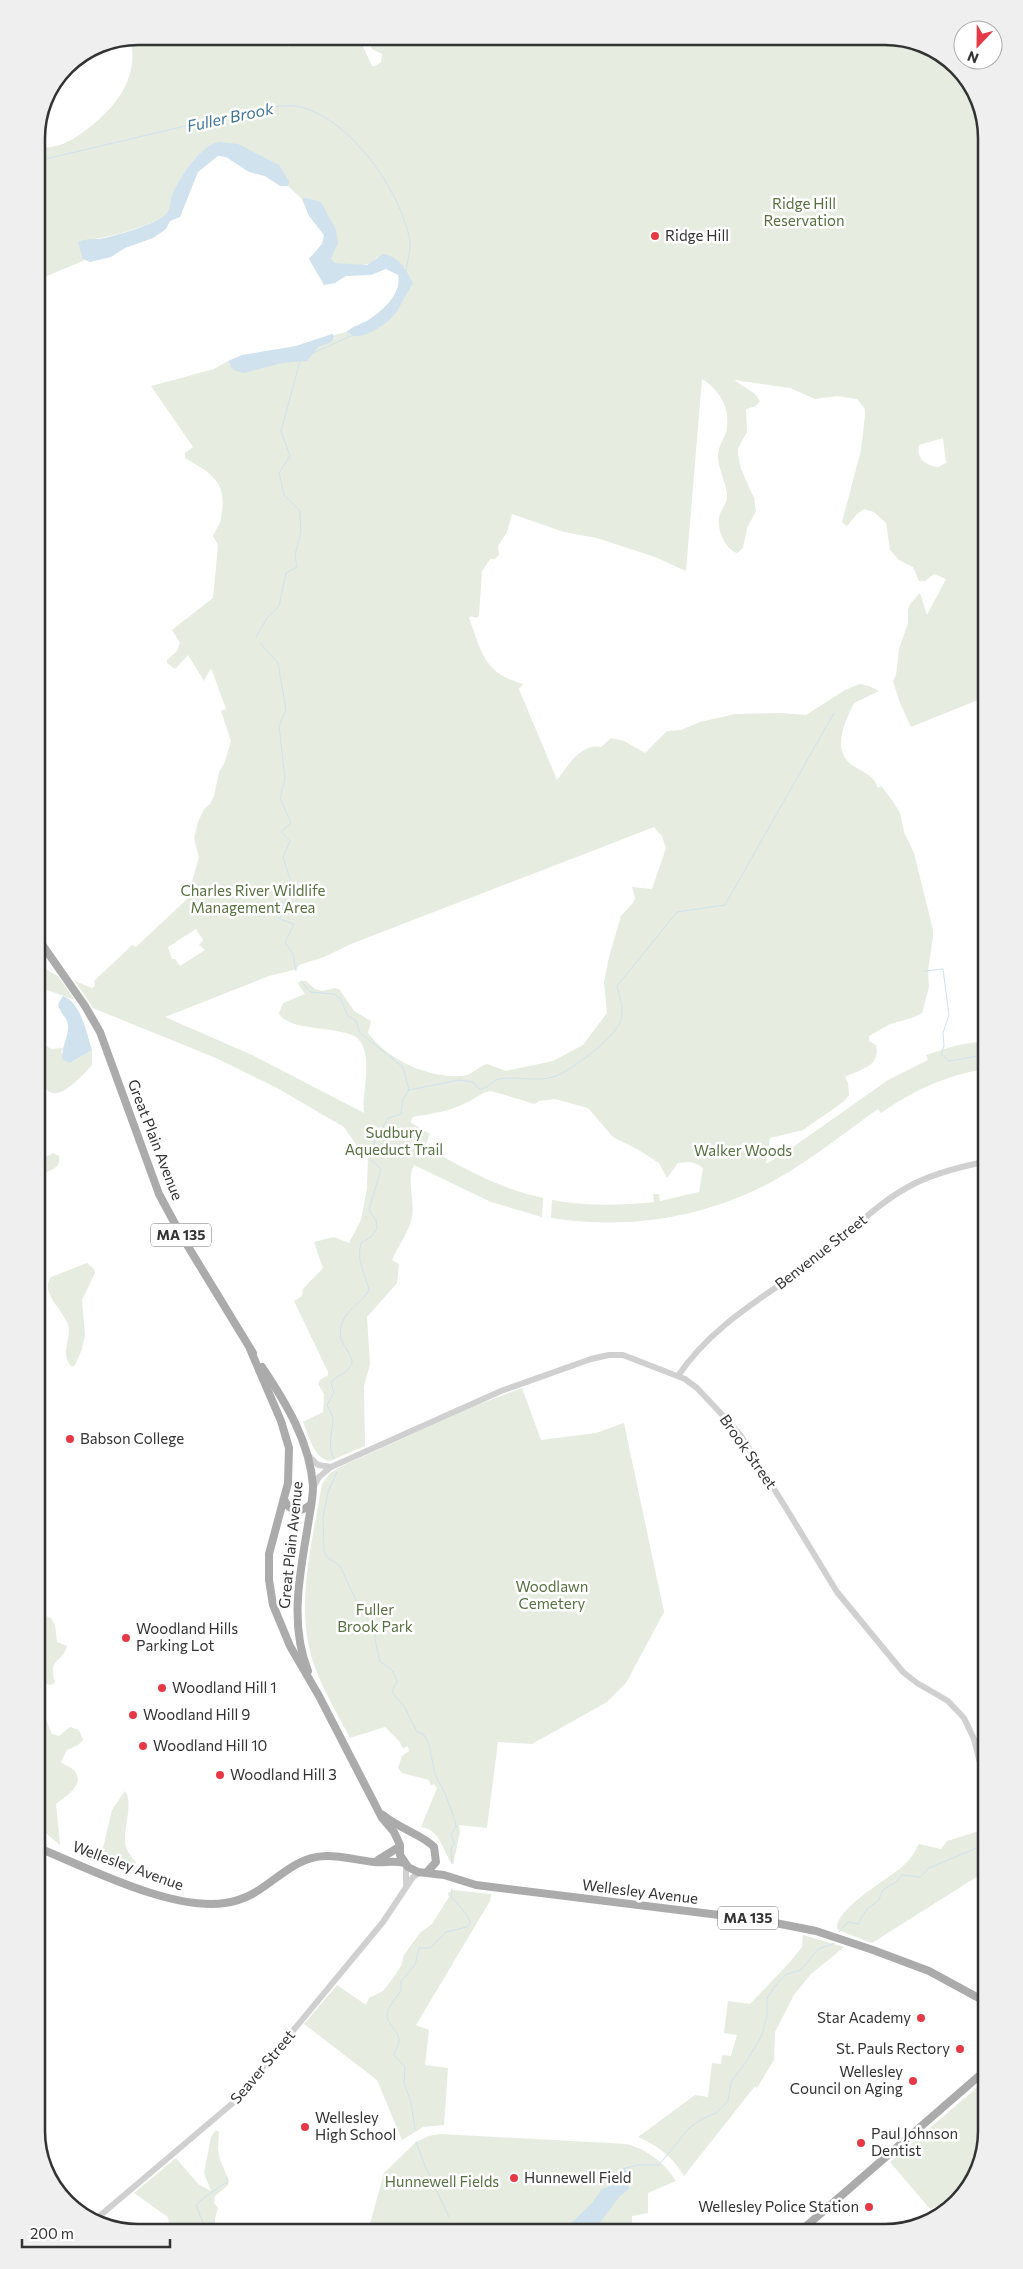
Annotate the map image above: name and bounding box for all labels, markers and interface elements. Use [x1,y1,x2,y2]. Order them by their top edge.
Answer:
north arrow [953,20,1003,70]
text: N [965,48,981,67]
water label: Fuller Brook [185,98,275,135]
park label: Ridge Hill Reservation [763,194,845,229]
place label: Ridge Hill [665,226,729,244]
marker: Ridge Hill [649,230,661,242]
park label: Charles River Wildlife Management Area [181,881,326,916]
street label: Great Plain Avenue [125,1077,187,1203]
park label: Sudbury Aqueduct Trail [345,1123,443,1158]
park label: Walker Woods [694,1141,792,1159]
street label: Benvenue Street [771,1210,870,1293]
road number: MA 135 [151,1224,211,1246]
street label: Brook Street [717,1411,781,1492]
place label: Babson College [80,1429,184,1447]
marker: Babson College [64,1433,76,1445]
street label: Great Plain Avenue [274,1480,306,1609]
park label: Woodlawn Cemetery [516,1577,588,1612]
park label: Fuller Brook Park [337,1600,413,1635]
place label: Woodland Hills Parking Lot [136,1619,238,1654]
marker: Woodland Hills Parking Lot [120,1632,132,1644]
place label: Woodland Hill 1 [172,1678,277,1696]
marker: Woodland Hill 1 [156,1682,168,1694]
place label: Woodland Hill 9 [143,1705,250,1723]
marker: Woodland Hill 9 [127,1709,139,1721]
place label: Woodland Hill 10 [153,1736,267,1754]
marker: Woodland Hill 10 [137,1740,149,1752]
place label: Woodland Hill 3 [230,1765,337,1783]
marker: Woodland Hill 3 [214,1769,226,1781]
street label: Wellesley Avenue [70,1837,186,1893]
street label: Wellesley Avenue [581,1875,699,1907]
road number: MA 135 [718,1906,778,1930]
place label: Star Academy [817,2008,911,2026]
marker: Star Academy [915,2012,927,2024]
street label: Seaver Street [226,2026,298,2107]
place label: St. Pauls Rectory [836,2039,950,2057]
marker: St. Pauls Rectory [954,2043,966,2055]
place label: Wellesley Council on Aging [790,2062,903,2097]
marker: Wellesley Council on Aging [907,2075,919,2087]
place label: Wellesley High School [315,2108,396,2143]
marker: Wellesley High School [299,2121,311,2133]
place label: Paul Johnson Dentist [871,2124,958,2159]
marker: Paul Johnson Dentist [855,2137,867,2149]
place label: Hunnewell Field [524,2168,632,2186]
park label: Hunnewell Fields [385,2172,499,2190]
marker: Hunnewell Field [508,2172,520,2184]
place label: Wellesley Police Station [698,2197,859,2215]
marker: Wellesley Police Station [863,2201,875,2213]
scale bar [22,2216,170,2248]
text: 200 m [30,2224,74,2242]

